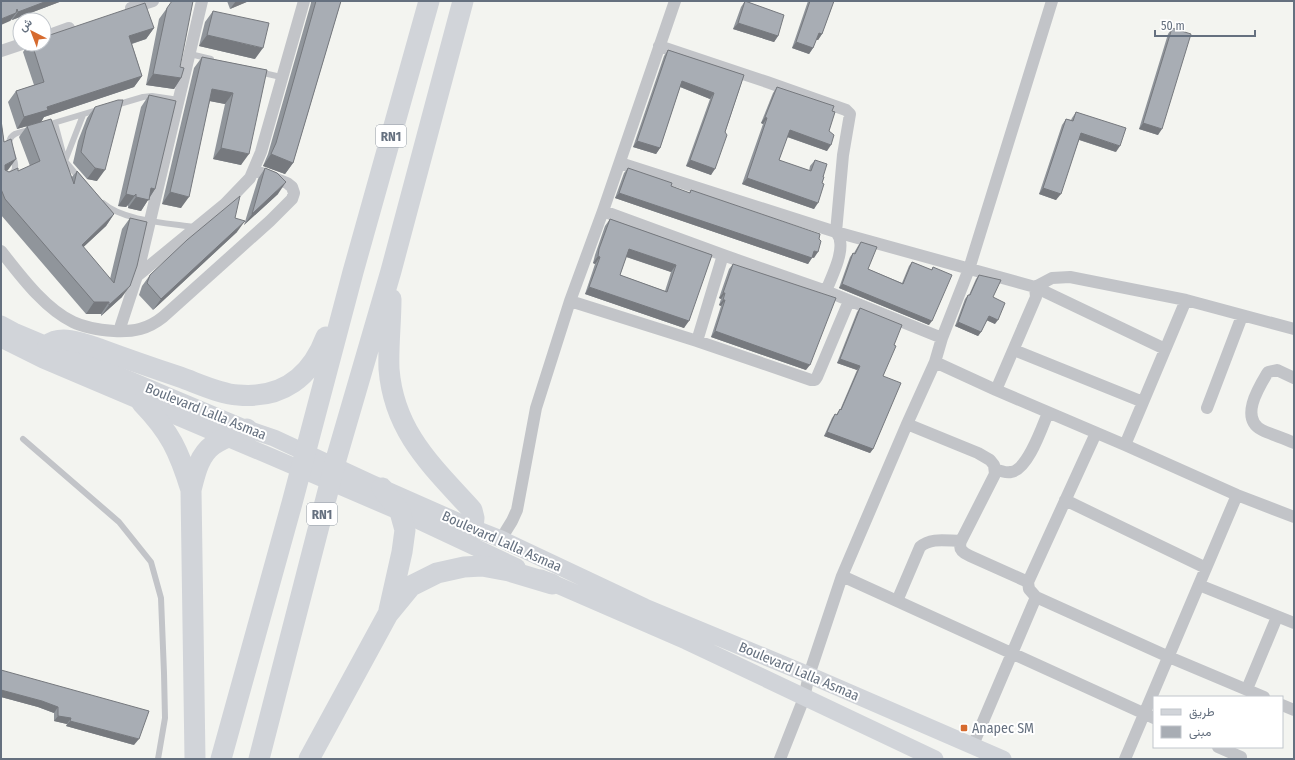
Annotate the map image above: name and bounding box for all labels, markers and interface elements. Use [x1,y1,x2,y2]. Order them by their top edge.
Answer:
north arrow [12,12,52,52]
scale bar [1155,12,1255,38]
text: ش [16,16,35,34]
text: 50 m [1161,19,1185,33]
road number: RN1 [376,125,406,147]
street label: Boulevard Lalla Asmaa [143,379,269,444]
road number: RN1 [307,503,337,525]
street label: Boulevard Lalla Asmaa [439,507,564,576]
street label: Boulevard Lalla Asmaa [736,638,862,705]
legend [1153,696,1283,748]
text: طريق [1189,705,1215,720]
place label: Anapec SM [972,720,1034,737]
marker: Anapec SM [959,723,969,733]
text: مبنى [1189,725,1211,740]

